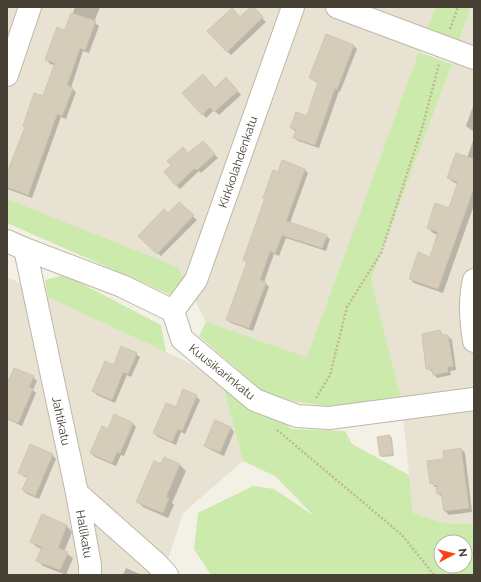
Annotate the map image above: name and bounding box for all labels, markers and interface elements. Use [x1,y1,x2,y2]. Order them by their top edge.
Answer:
street label: Kirkkolahdenkatu [216,114,260,210]
street label: Kuusikarinkatu [186,341,258,403]
street label: Jahtikatu [49,395,73,447]
street label: Hallikatu [73,509,95,559]
north arrow [433,534,473,574]
text: N [455,548,469,558]

